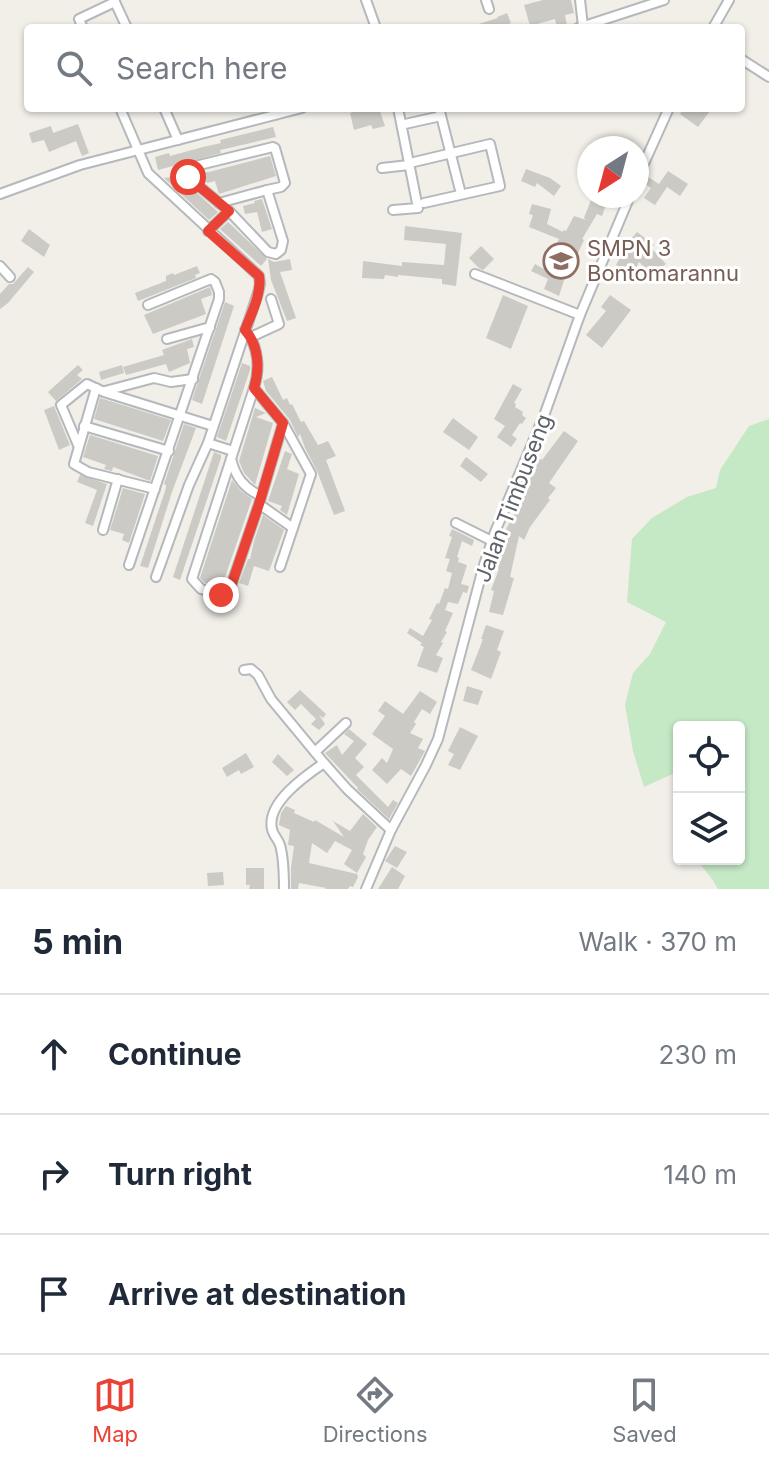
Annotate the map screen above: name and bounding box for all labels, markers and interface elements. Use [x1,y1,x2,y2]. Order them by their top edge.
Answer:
search box [24,24,745,112]
icon: search [52,46,96,90]
text: Search here [116,50,288,86]
north arrow [577,136,649,208]
route start [170,159,206,195]
place label: SMPN 3 Bontomarannu [587,235,739,286]
school or university icon: SMPN 3 Bontomarannu [542,242,580,280]
street label: Jalan Timbuseng [469,410,557,586]
route end [203,577,239,613]
map controls [673,721,745,865]
button: locate [673,721,745,793]
button: layers [673,793,745,865]
text: 5 min [32,921,123,962]
text: Walk · 370 m [579,926,737,957]
icon: ahead [32,1032,76,1076]
text: Continue [108,1036,242,1072]
text: 230 m [659,1039,737,1070]
icon: right [32,1152,76,1196]
text: Turn right [108,1156,252,1192]
text: 140 m [663,1159,737,1190]
icon: arrive [32,1272,76,1316]
text: Arrive at destination [108,1276,406,1312]
tab: Map [92,1373,138,1447]
tab: Directions [323,1373,428,1447]
tab: Saved [612,1373,677,1447]

